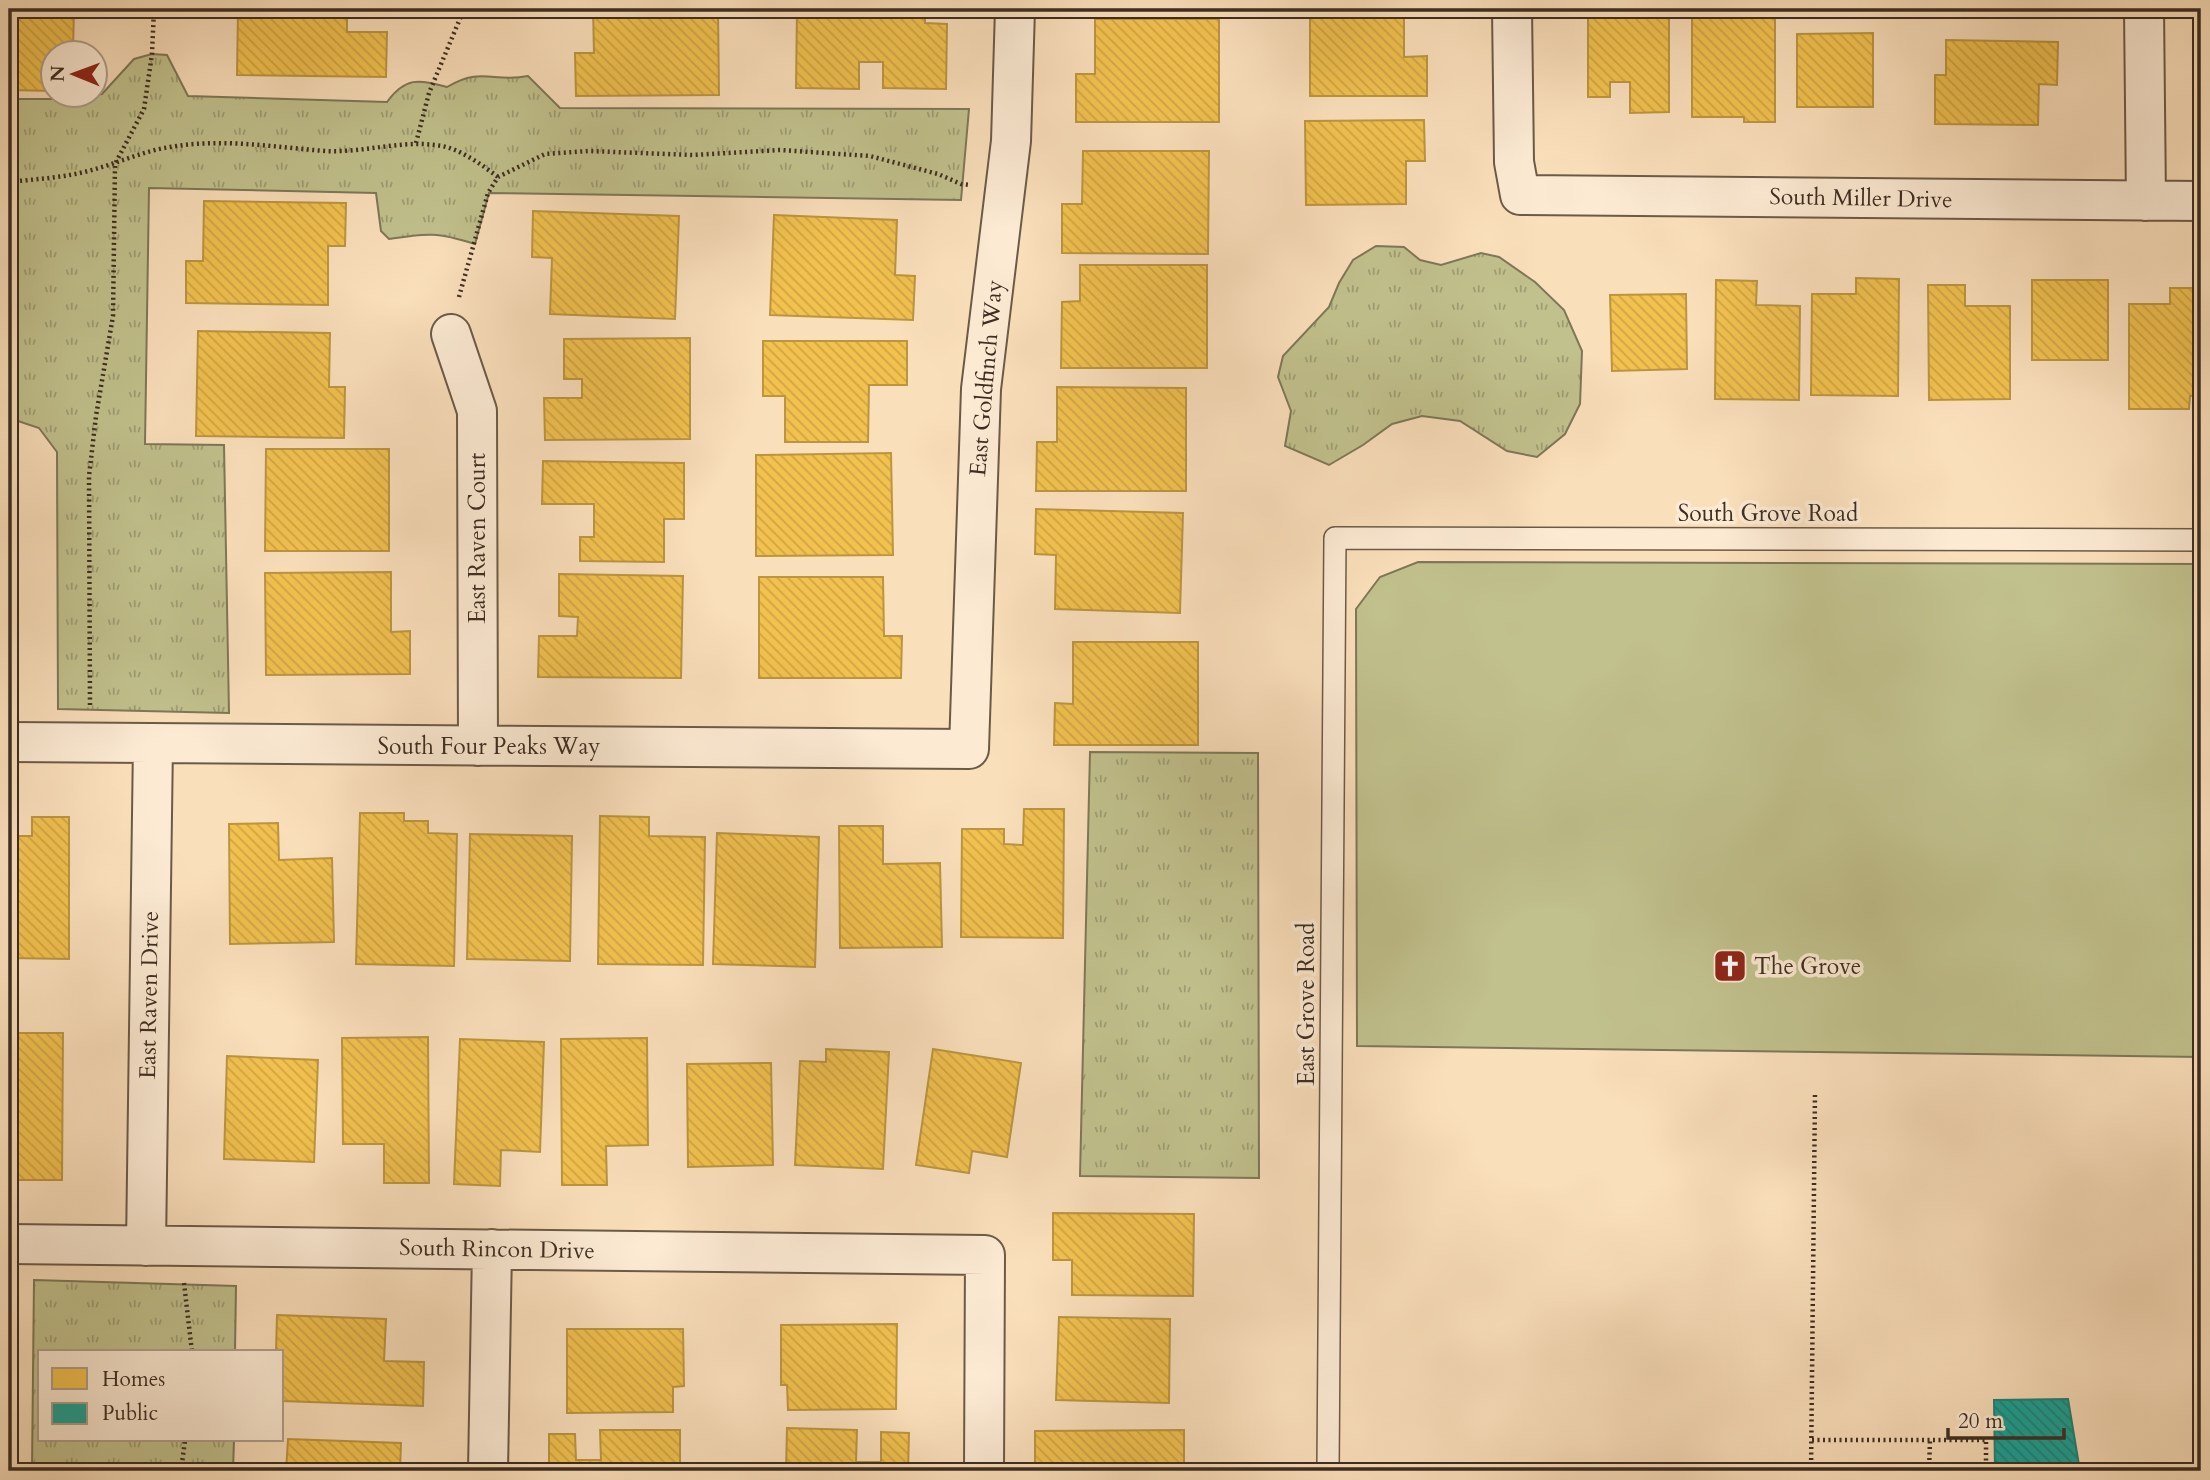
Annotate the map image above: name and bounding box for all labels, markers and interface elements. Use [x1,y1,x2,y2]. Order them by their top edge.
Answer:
north arrow [38,38,108,108]
text: N [45,65,71,82]
street label: South Miller Drive [1769,181,1953,215]
street label: East Goldfinch Way [962,279,1010,477]
street label: East Raven Court [462,453,493,623]
street label: South Grove Road [1678,498,1859,529]
street label: South Four Peaks Way [377,731,601,762]
street label: East Raven Drive [132,911,166,1079]
street label: East Grove Road [1291,922,1322,1086]
church icon: The Grove [1711,947,1749,985]
place label: The Grove [1754,951,1861,982]
street label: South Rincon Drive [399,1232,595,1266]
legend [38,1350,284,1442]
text: Homes [102,1365,165,1394]
scale bar [1948,1396,2063,1440]
text: Public [102,1399,158,1428]
text: 20 m [1958,1407,2003,1436]

